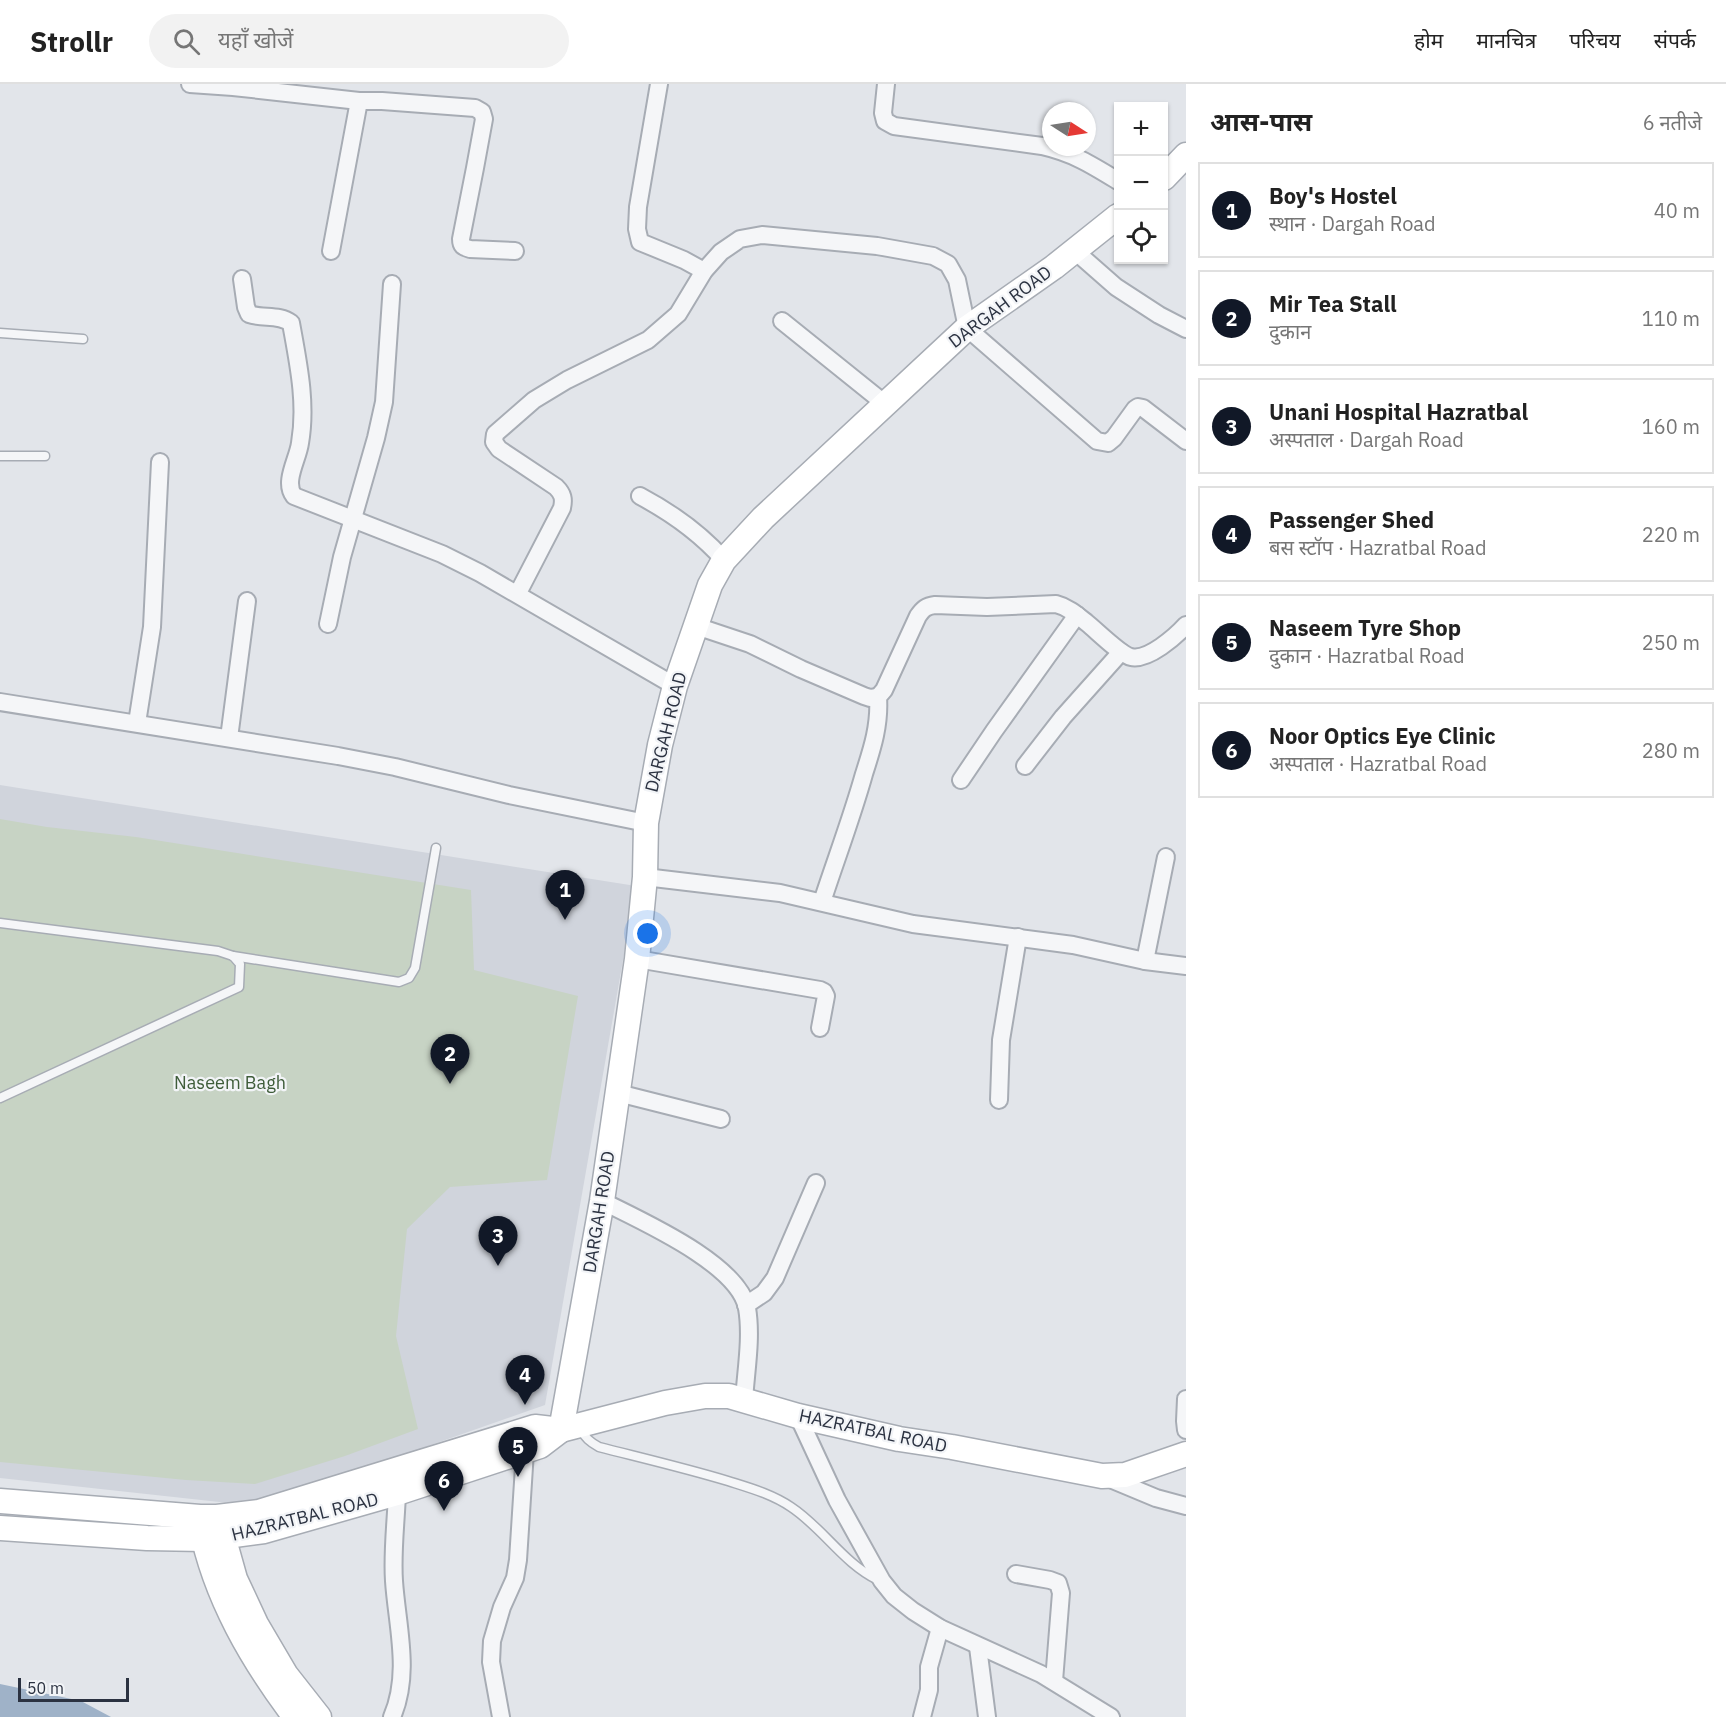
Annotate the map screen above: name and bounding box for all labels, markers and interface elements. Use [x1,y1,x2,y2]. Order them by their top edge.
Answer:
search box [149,14,569,68]
text: Strollr [30,23,113,60]
icon: search [170,25,203,58]
text: यहाँ खोजें [218,25,293,54]
text: होम [1414,26,1443,54]
text: मानचित्र [1476,26,1536,54]
text: परिचय [1569,26,1621,54]
text: संपर्क [1654,26,1696,54]
north arrow [1042,102,1096,156]
map controls [1114,102,1168,264]
button: + [1114,102,1168,156]
text: आस-पास [1210,104,1312,138]
text: 6 नतीजे [1643,109,1702,136]
button: − [1114,156,1168,210]
text: Boy's Hostel [1269,181,1397,210]
text: 1 [1226,197,1238,224]
text: 40 m [1654,197,1700,224]
button: locate [1114,210,1168,264]
text: स्थान · Dargah Road [1269,210,1436,237]
street label: DARGAH ROAD [944,260,1056,353]
text: Mir Tea Stall [1269,289,1397,318]
text: 2 [1226,305,1238,332]
text: 110 m [1642,305,1700,332]
text: दुकान [1269,318,1311,345]
text: Unani Hospital Hazratbal [1269,397,1528,426]
text: 3 [1226,413,1238,440]
text: 160 m [1642,413,1700,440]
text: अस्पताल · Dargah Road [1269,426,1464,453]
text: Passenger Shed [1269,505,1434,534]
text: 4 [1226,521,1238,548]
text: 220 m [1642,521,1700,548]
text: बस स्टॉप · Hazratbal Road [1269,534,1487,561]
text: Naseem Tyre Shop [1269,613,1461,642]
text: 5 [1226,629,1238,656]
text: 250 m [1642,629,1700,656]
text: दुकान · Hazratbal Road [1269,642,1465,669]
street label: DARGAH ROAD [639,669,692,794]
text: Noor Optics Eye Clinic [1269,721,1496,750]
text: 6 [1226,737,1238,764]
text: 280 m [1642,737,1700,764]
text: अस्पताल · Hazratbal Road [1269,750,1487,777]
pin: 1 [546,870,584,920]
your location [633,919,662,948]
pin: 2 [430,1034,470,1084]
park label: Naseem Bagh [174,1071,286,1094]
street label: DARGAH ROAD [578,1149,620,1275]
pin: 3 [478,1216,518,1266]
pin: 4 [506,1356,544,1405]
street label: HAZRATBAL ROAD [797,1404,949,1457]
pin: 5 [498,1428,538,1477]
pin: 6 [424,1462,464,1511]
street label: HAZRATBAL ROAD [229,1487,381,1546]
scale bar [18,1675,129,1702]
text: 50 m [27,1678,64,1698]

